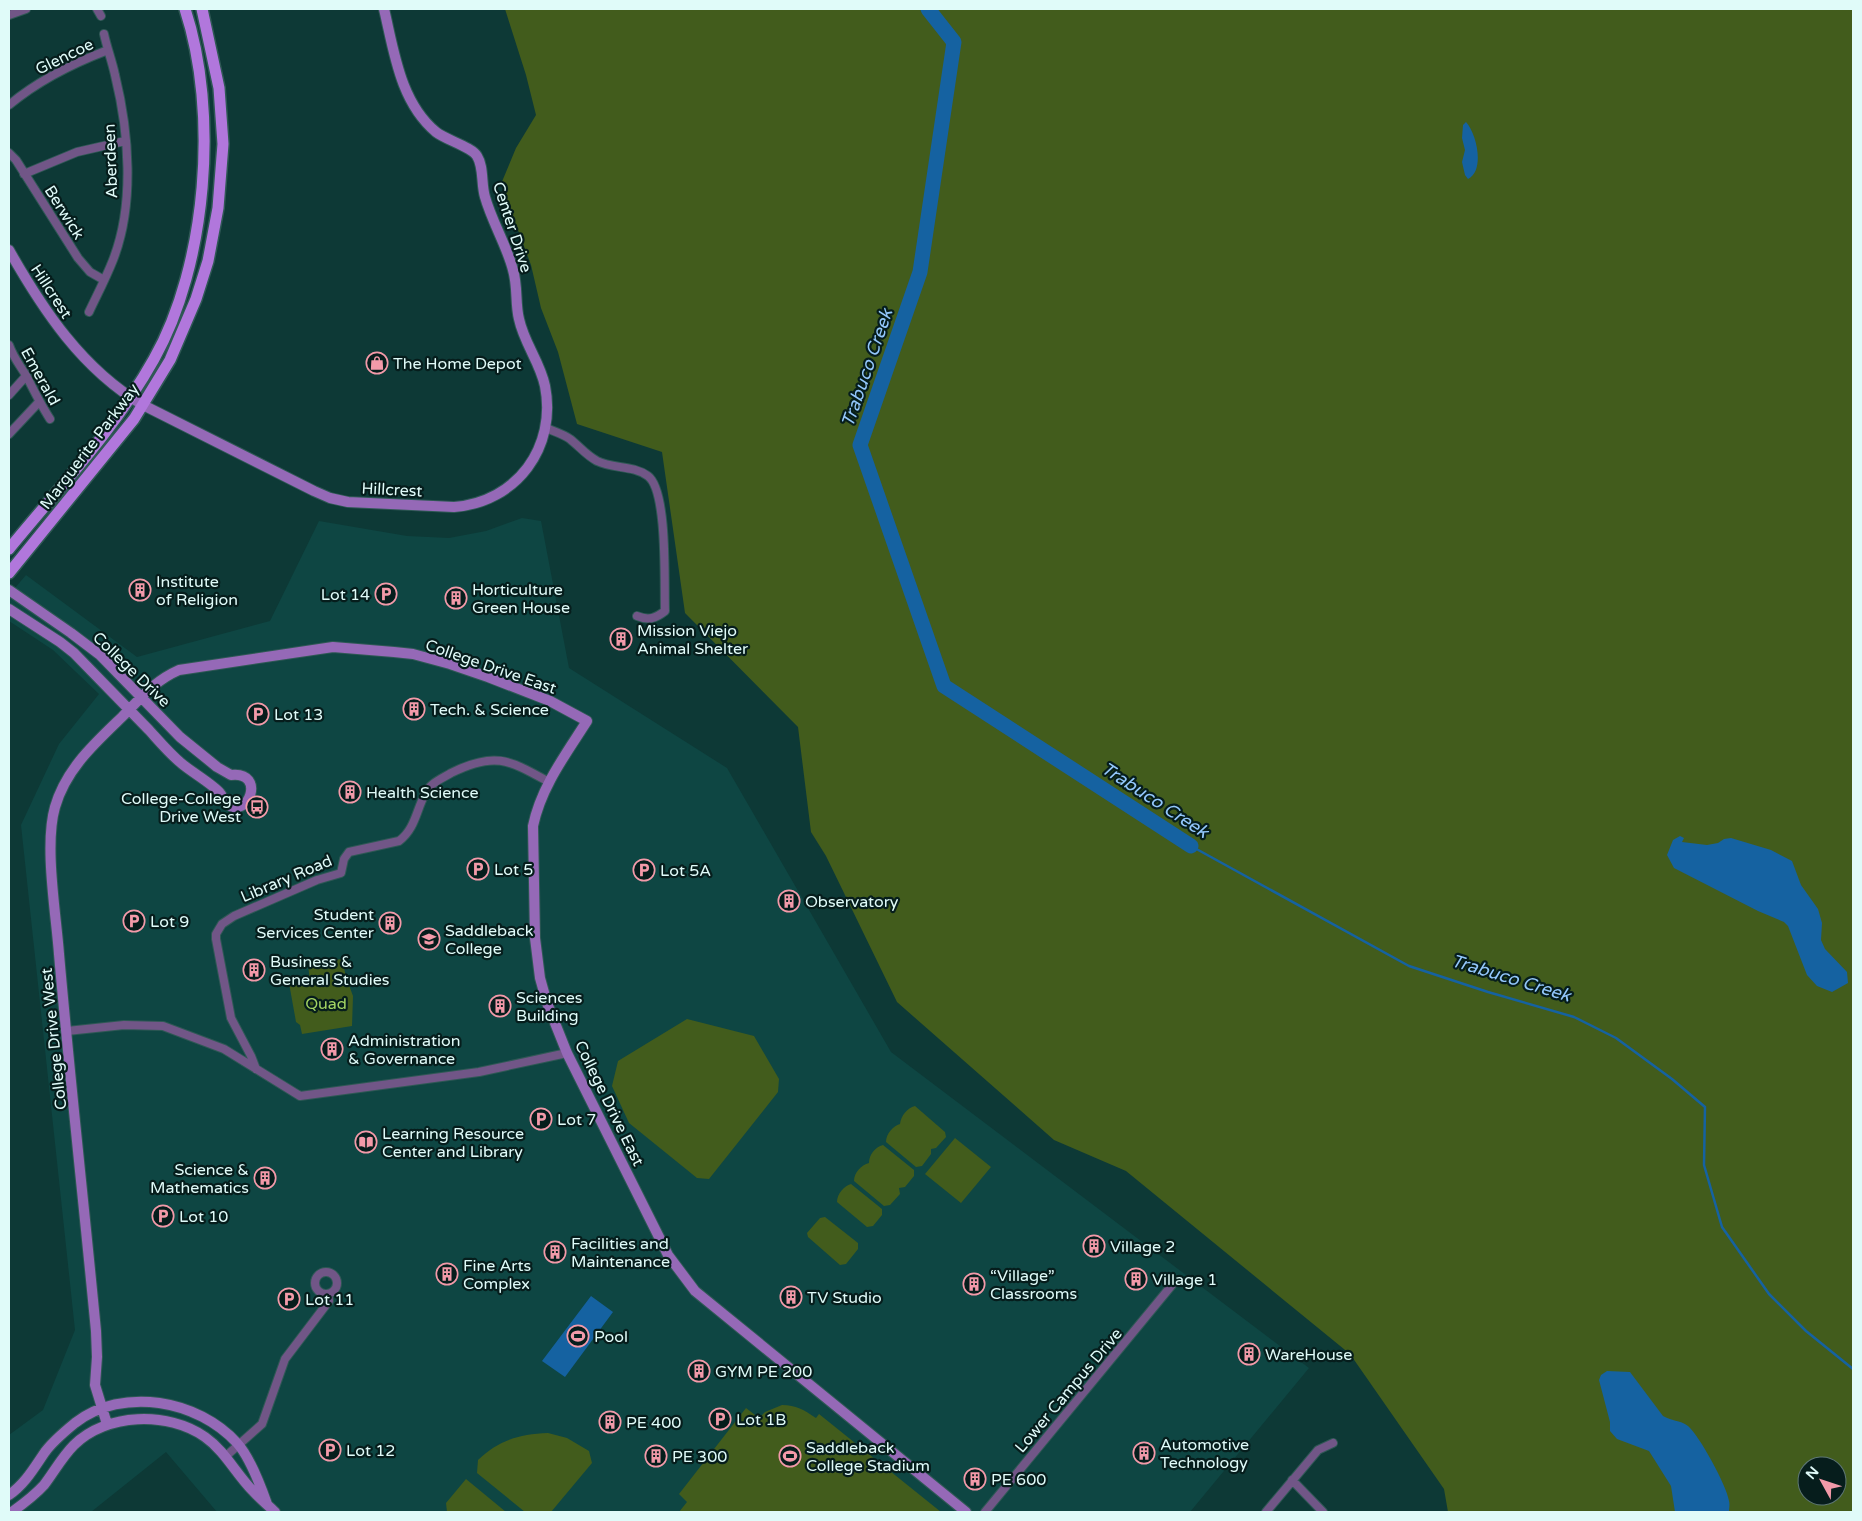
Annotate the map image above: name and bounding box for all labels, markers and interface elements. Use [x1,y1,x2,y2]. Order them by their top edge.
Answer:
street label: Glencoe [32,34,97,80]
street label: Aberdeen [100,123,122,199]
street label: Center Drive [488,179,536,275]
street label: Berwick [40,182,89,244]
street label: Hillcrest [26,260,76,323]
water label: Trabuco Creek [836,305,898,430]
street label: Emerald [16,344,64,409]
shop icon: The Home Depot [365,351,389,375]
place label: The Home Depot [393,354,522,374]
street label: Marguerite Parkway [36,379,144,514]
street label: Hillcrest [361,478,423,502]
place label: Institute of Religion [156,572,238,610]
building icon: Institute of Religion [128,578,152,602]
place label: Horticulture Green House [472,580,570,618]
parking icon: Lot 14 [374,582,398,606]
place label: Lot 14 [321,585,370,605]
building icon: Horticulture Green House [444,586,468,610]
place label: Mission Viejo Animal Shelter [637,621,749,659]
building icon: Mission Viejo Animal Shelter [609,627,633,651]
street label: College Drive [88,628,174,712]
street label: College Drive East [423,635,559,699]
building icon: Tech. & Science [402,697,426,721]
place label: Tech. & Science [430,700,549,720]
parking icon: Lot 13 [246,702,270,726]
place label: Lot 13 [274,705,323,725]
water label: Trabuco Creek [1097,757,1214,844]
building icon: Health Science [338,780,362,804]
place label: Health Science [366,783,479,803]
place label: College-College Drive West [121,789,241,827]
bus stop icon: College-College Drive West [245,795,269,819]
street label: Library Road [238,851,335,907]
parking icon: Lot 5 [466,857,490,881]
parking icon: Lot 5A [632,858,656,882]
place label: Lot 5 [494,860,533,880]
place label: Lot 5A [660,861,711,881]
building icon: Observatory [777,889,801,913]
place label: Observatory [805,892,899,912]
place label: Student Services Center [256,905,375,943]
parking icon: Lot 9 [122,909,146,933]
building icon: Student Services Center [378,911,402,935]
place label: Lot 9 [150,912,189,932]
place label: Saddleback College [445,921,534,959]
school or university icon: Saddleback College [417,927,441,951]
water label: Trabuco Creek [1449,949,1574,1007]
place label: Business & General Studies [270,952,389,990]
building icon: Business & General Studies [242,958,266,982]
street label: College Drive West [37,967,71,1111]
place label: Sciences Building [516,988,582,1026]
park label: Quad [305,994,347,1014]
building icon: Sciences Building [488,994,512,1018]
place label: Administration & Governance [348,1031,460,1069]
building icon: Administration & Governance [320,1037,344,1061]
street label: College Drive East [570,1037,648,1170]
parking icon: Lot 7 [529,1107,553,1131]
place label: Lot 7 [557,1110,596,1130]
place label: Learning Resource Center and Library [382,1124,524,1162]
library icon: Learning Resource Center and Library [354,1130,378,1154]
place label: Science & Mathematics [150,1160,249,1198]
building icon: Science & Mathematics [253,1166,277,1190]
parking icon: Lot 10 [151,1204,175,1228]
place label: Lot 10 [179,1207,228,1227]
place label: Facilities and Maintenance [571,1234,670,1272]
building icon: Village 2 [1082,1234,1106,1258]
place label: Village 2 [1110,1237,1175,1257]
building icon: Facilities and Maintenance [543,1240,567,1264]
place label: Fine Arts Complex [463,1256,531,1294]
building icon: Fine Arts Complex [435,1262,459,1286]
place label: “Village” Classrooms [990,1266,1077,1304]
building icon: Village 1 [1124,1267,1148,1291]
place label: Village 1 [1152,1270,1217,1290]
building icon: “Village” Classrooms [962,1272,986,1296]
building icon: TV Studio [779,1285,803,1309]
parking icon: Lot 11 [277,1287,301,1311]
place label: TV Studio [807,1288,882,1308]
place label: Lot 11 [305,1290,354,1310]
sports icon: Pool [566,1324,590,1348]
street label: Lower Campus Drive [1011,1324,1127,1457]
place label: Pool [594,1327,628,1347]
building icon: WareHouse [1237,1342,1261,1366]
place label: WareHouse [1265,1345,1352,1365]
building icon: GYM PE 200 [687,1359,711,1383]
place label: GYM PE 200 [715,1362,812,1382]
parking icon: Lot 1B [708,1407,732,1431]
building icon: PE 400 [598,1410,622,1434]
place label: Lot 1B [736,1410,786,1430]
place label: PE 400 [626,1413,681,1433]
place label: Automotive Technology [1160,1435,1249,1473]
parking icon: Lot 12 [318,1438,342,1462]
place label: Saddleback College Stadium [806,1438,930,1476]
place label: Lot 12 [346,1441,395,1461]
building icon: Automotive Technology [1132,1441,1156,1465]
building icon: PE 300 [644,1444,668,1468]
sports icon: Saddleback College Stadium [778,1444,802,1468]
place label: PE 300 [672,1447,727,1467]
north arrow [1797,1456,1847,1506]
text: N [1802,1463,1823,1483]
building icon: PE 600 [963,1467,987,1491]
place label: PE 600 [991,1470,1046,1490]

